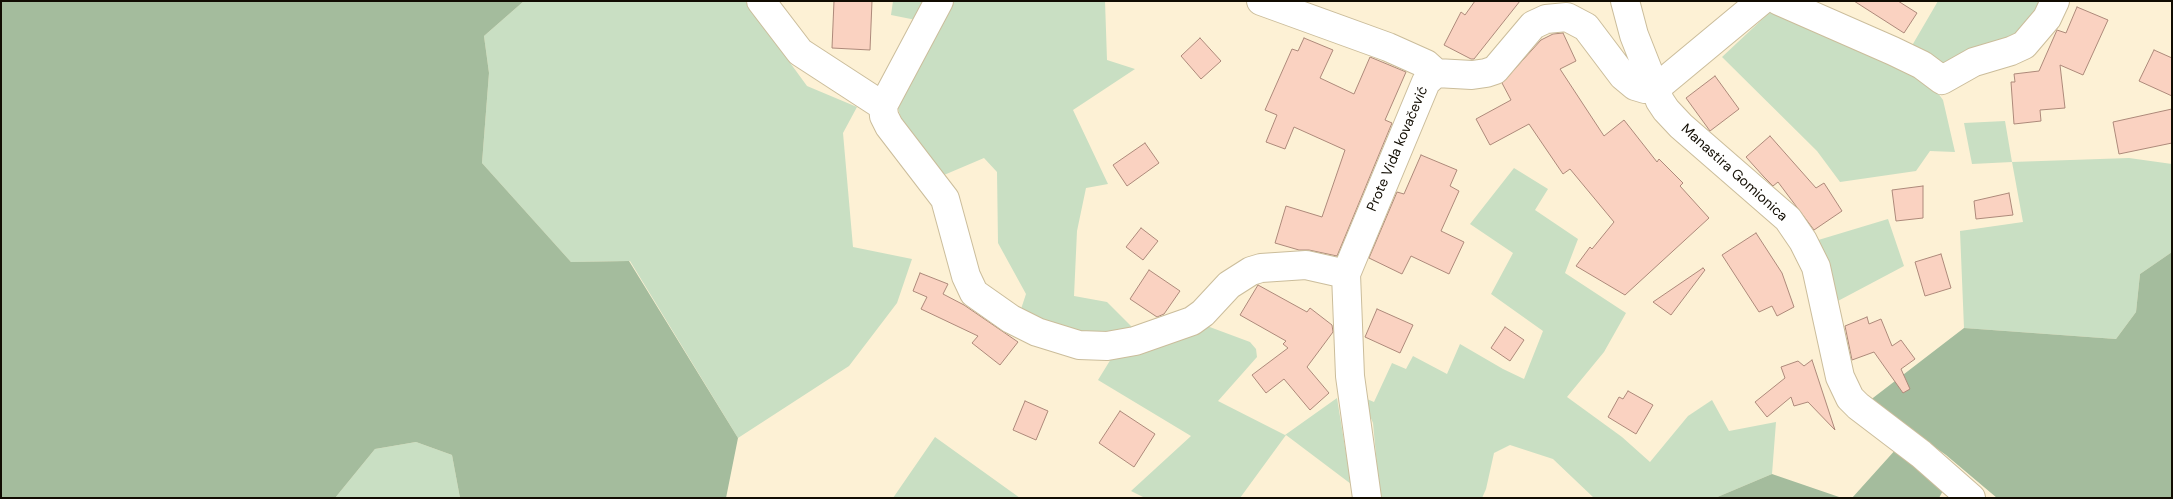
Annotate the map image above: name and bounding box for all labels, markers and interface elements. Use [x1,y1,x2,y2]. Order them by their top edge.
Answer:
street label: Prote Vida kovačević [1364,84,1432,214]
street label: Manastira Gomionica [1677,121,1791,225]

